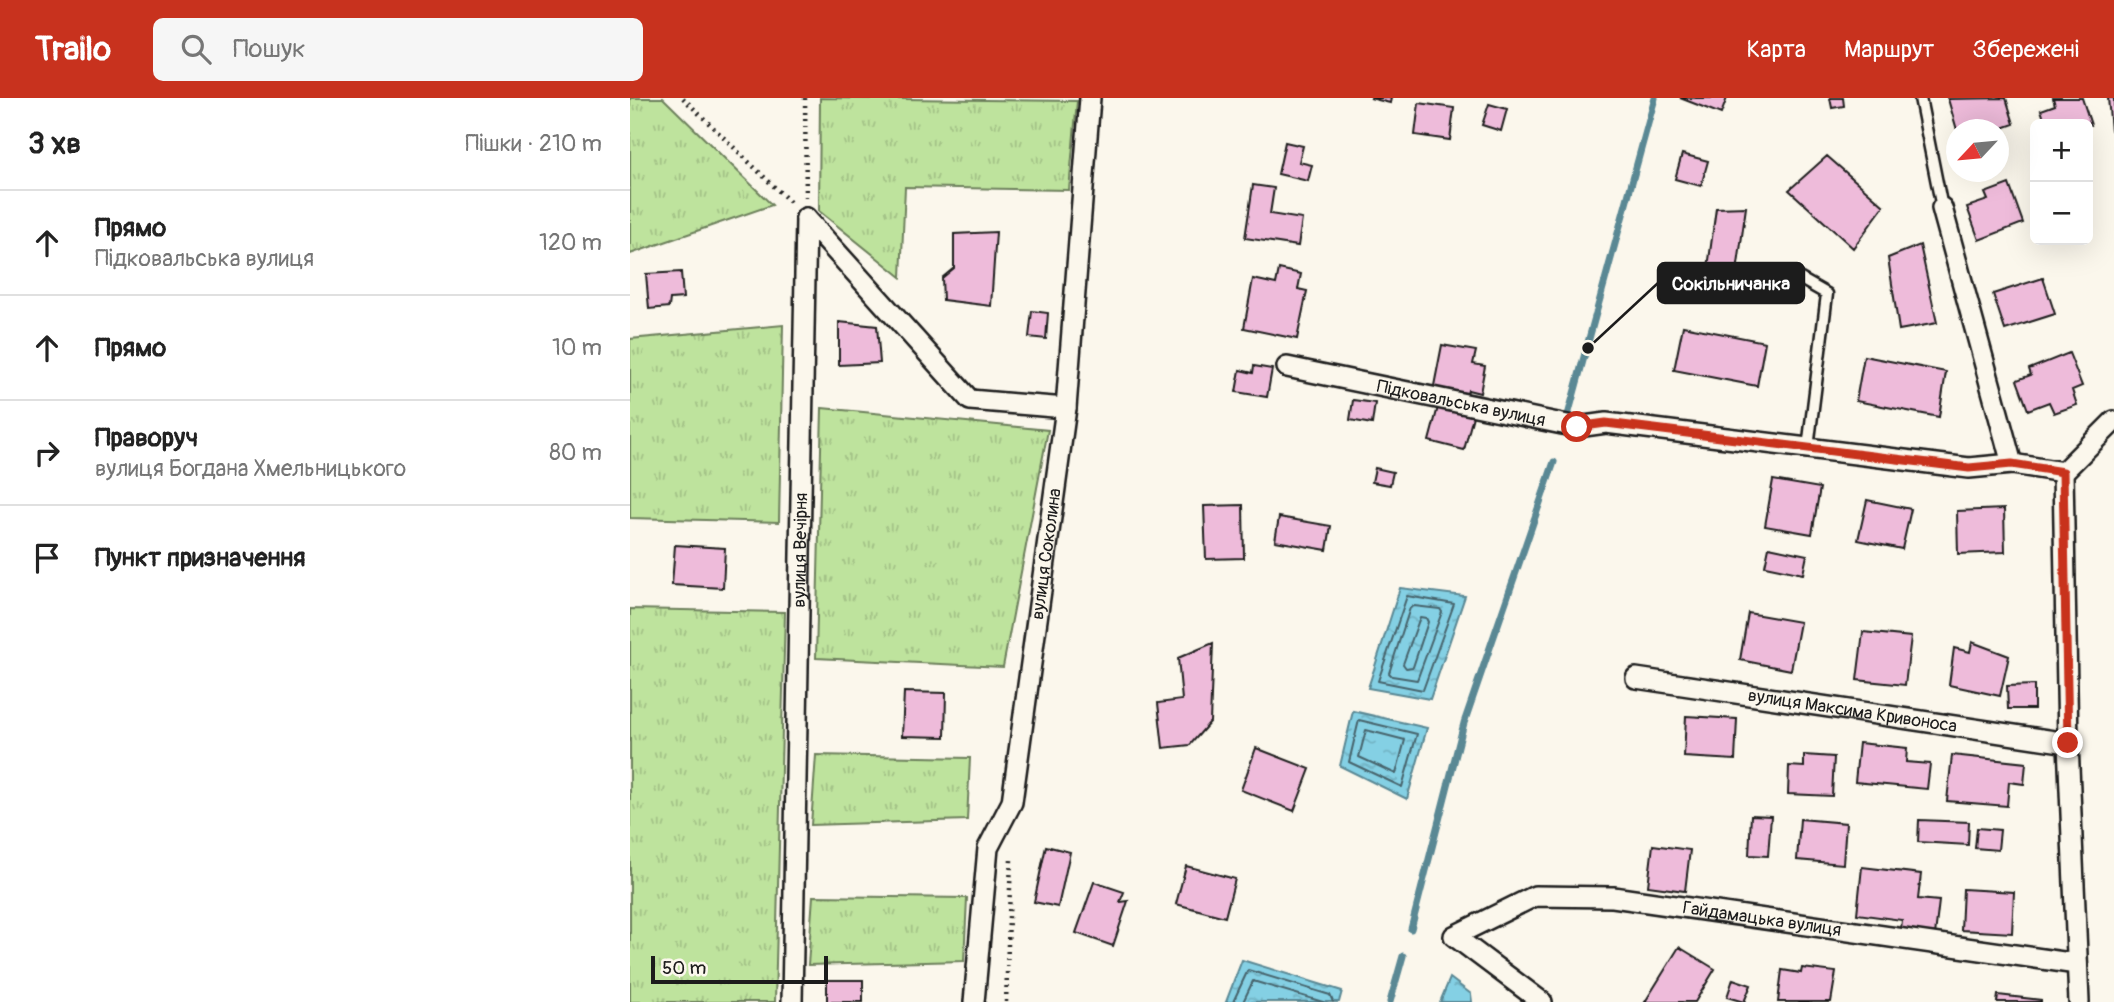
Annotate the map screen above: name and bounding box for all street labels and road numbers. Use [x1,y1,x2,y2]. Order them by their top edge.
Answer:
street label: Підковальська вулиця [1375,375,1548,432]
street label: вулиця Соколина [1026,487,1067,621]
street label: вулиця Вечірня [788,492,813,608]
street label: вулиця Максима Кривоноса [1746,684,1959,738]
street label: Гайдамацька вулиця [1681,896,1843,942]

